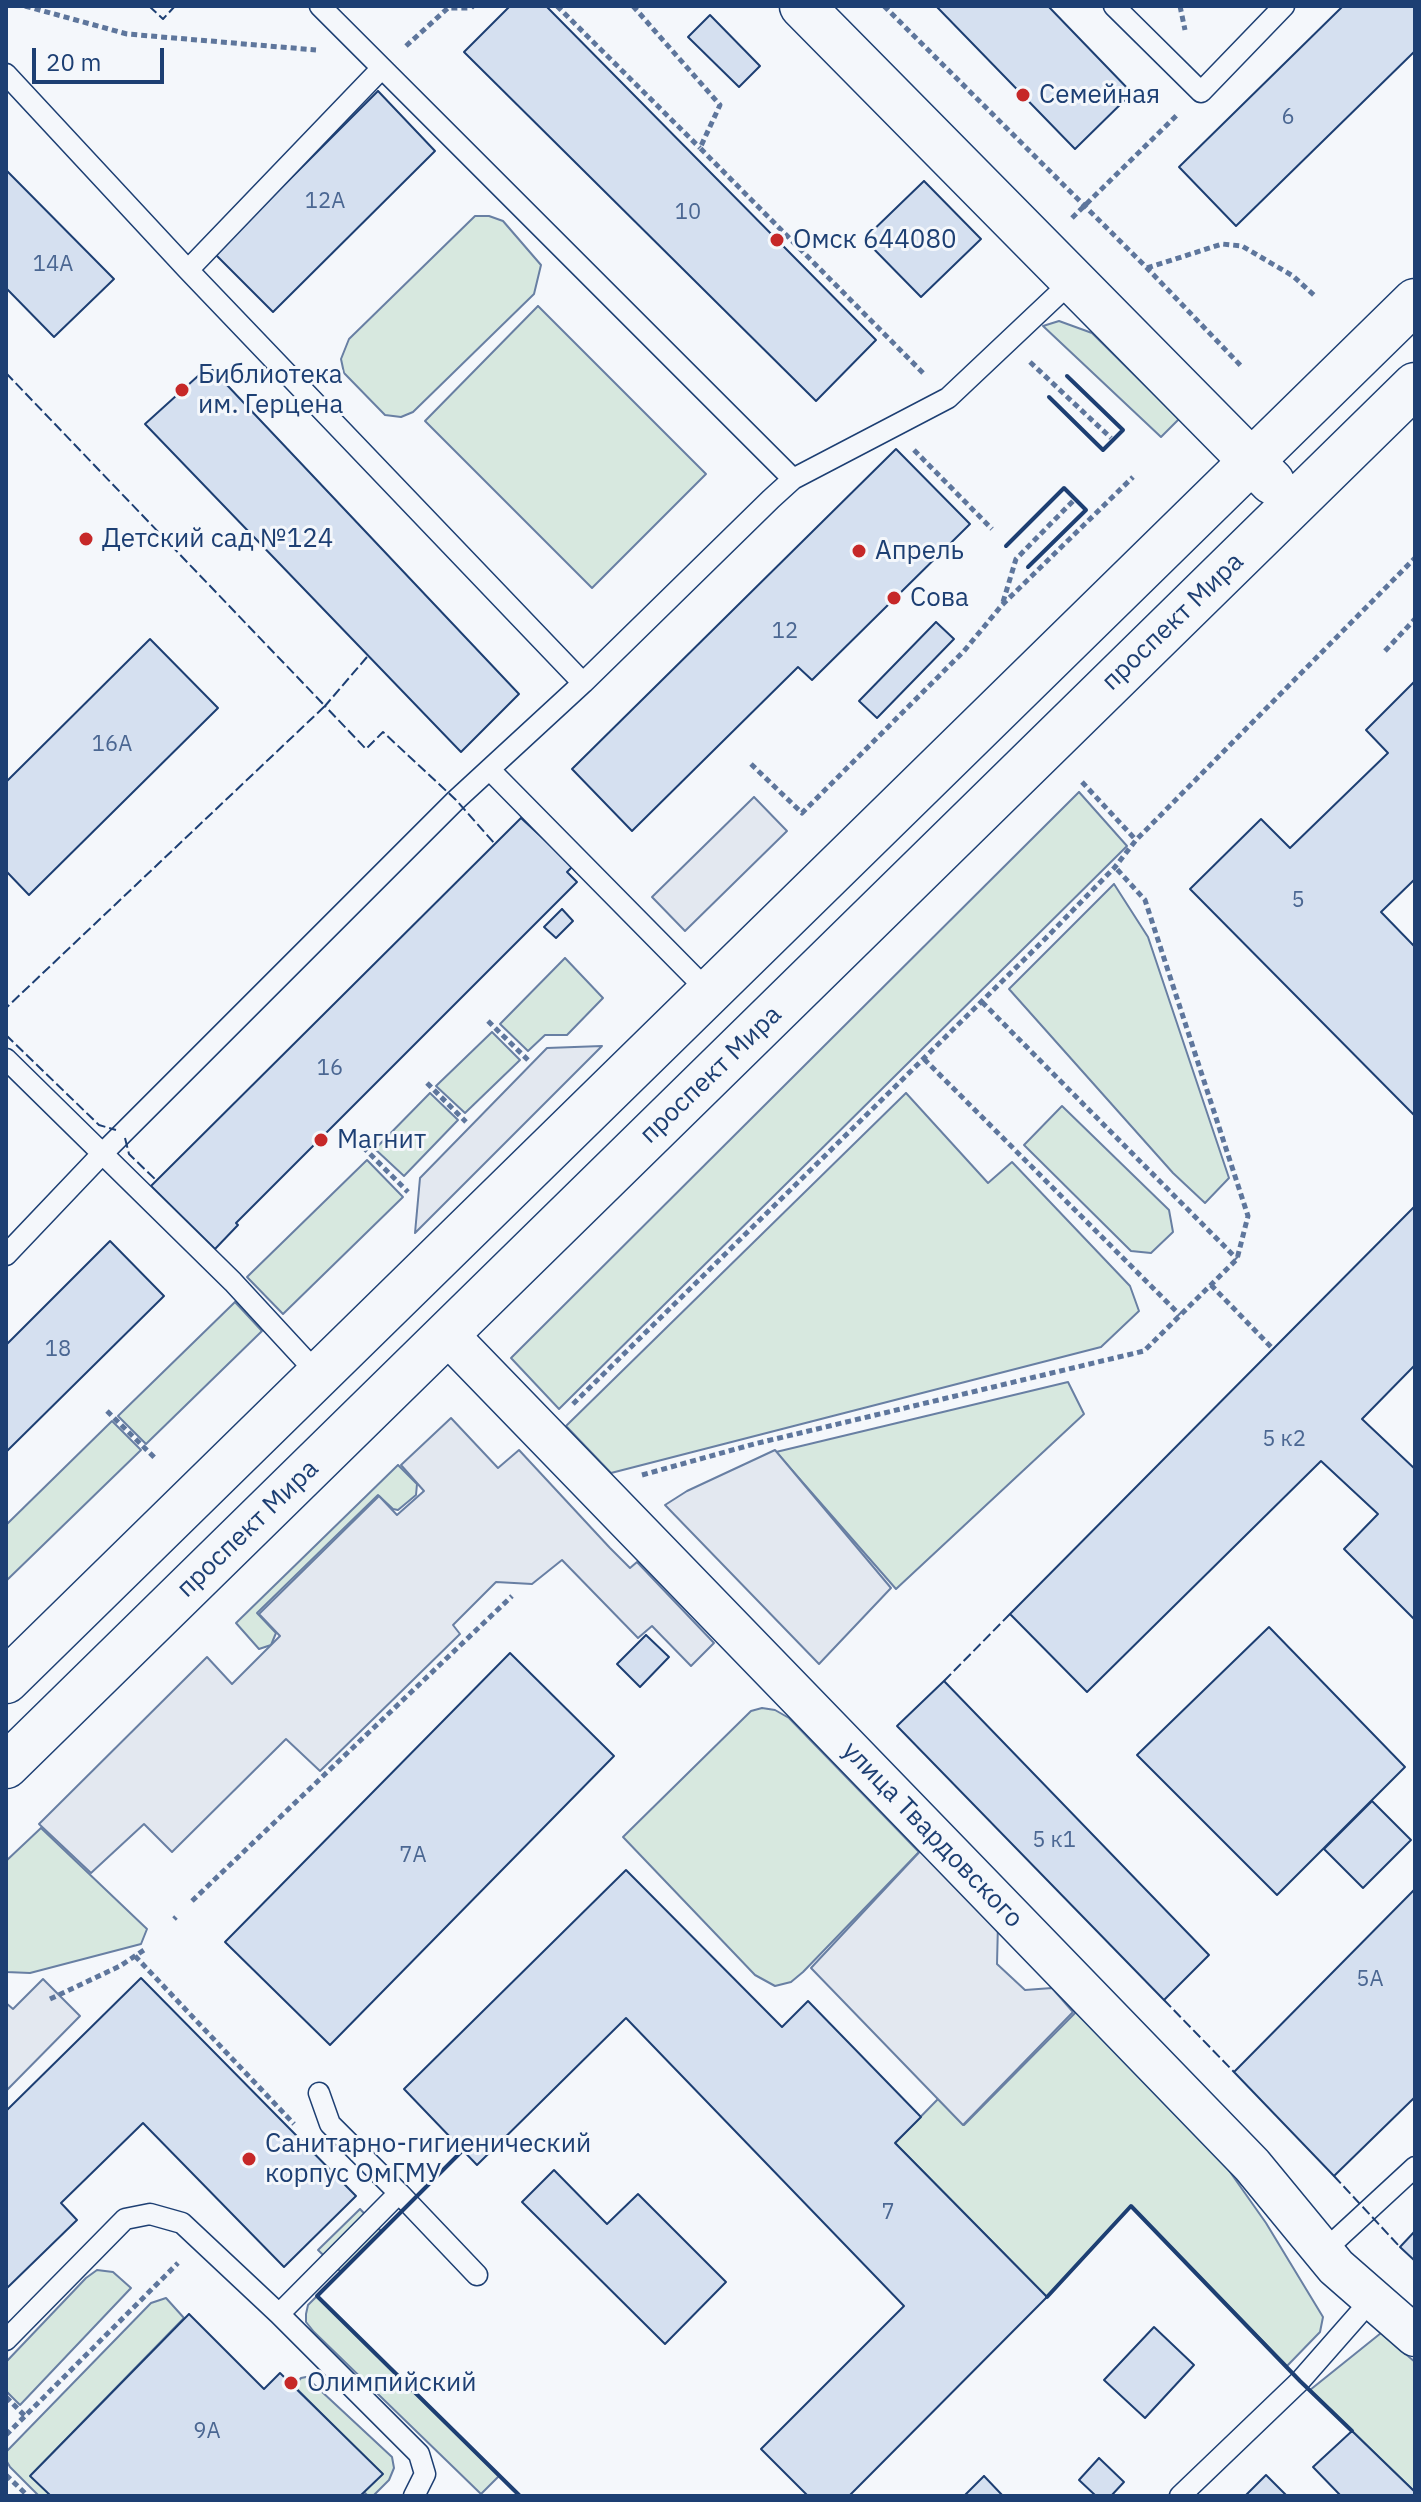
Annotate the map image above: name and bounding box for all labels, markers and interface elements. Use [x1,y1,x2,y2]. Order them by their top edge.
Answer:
scale bar [36,32,168,82]
text: 20 m [46,46,101,78]
place label: Семейная [1039,79,1160,111]
marker: Семейная [1014,86,1032,104]
house number: 6 [1281,105,1295,131]
house number: 12А [305,189,345,215]
house number: 10 [675,200,701,226]
place label: Омск 644080 [793,224,957,256]
marker: Омск 644080 [768,231,786,249]
house number: 14А [33,252,73,278]
place label: Библиотека им. Герцена [198,359,343,420]
marker: Библиотека им. Герцена [173,381,191,399]
place label: Детский сад №124 [102,523,333,555]
marker: Детский сад №124 [77,530,95,548]
place label: Апрель [875,535,964,567]
marker: Апрель [850,542,868,560]
street label: проспект Мира [1096,547,1250,697]
place label: Сова [910,582,969,614]
marker: Сова [885,589,903,607]
house number: 12 [772,619,798,645]
house number: 16А [92,732,132,758]
house number: 5 [1291,888,1305,914]
street label: проспект Мира [634,1000,788,1150]
house number: 16 [317,1056,343,1082]
place label: Магнит [337,1124,426,1156]
marker: Магнит [312,1131,330,1149]
house number: 18 [45,1337,71,1363]
house number: 5 к2 [1262,1427,1306,1453]
street label: проспект Мира [171,1454,325,1604]
street label: улица Твардовского [835,1735,1029,1935]
house number: 5 к1 [1032,1828,1076,1854]
house number: 7А [399,1843,427,1869]
house number: 5А [1356,1967,1384,1993]
place label: Санитарно-гигиенический корпус ОмГМУ [265,2128,591,2190]
marker: Санитарно-гигиенический корпус ОмГМУ [240,2150,258,2168]
house number: 7 [881,2200,895,2226]
place label: Олимпийский [307,2367,477,2399]
marker: Олимпийский [282,2374,300,2392]
house number: 9А [193,2419,221,2445]

